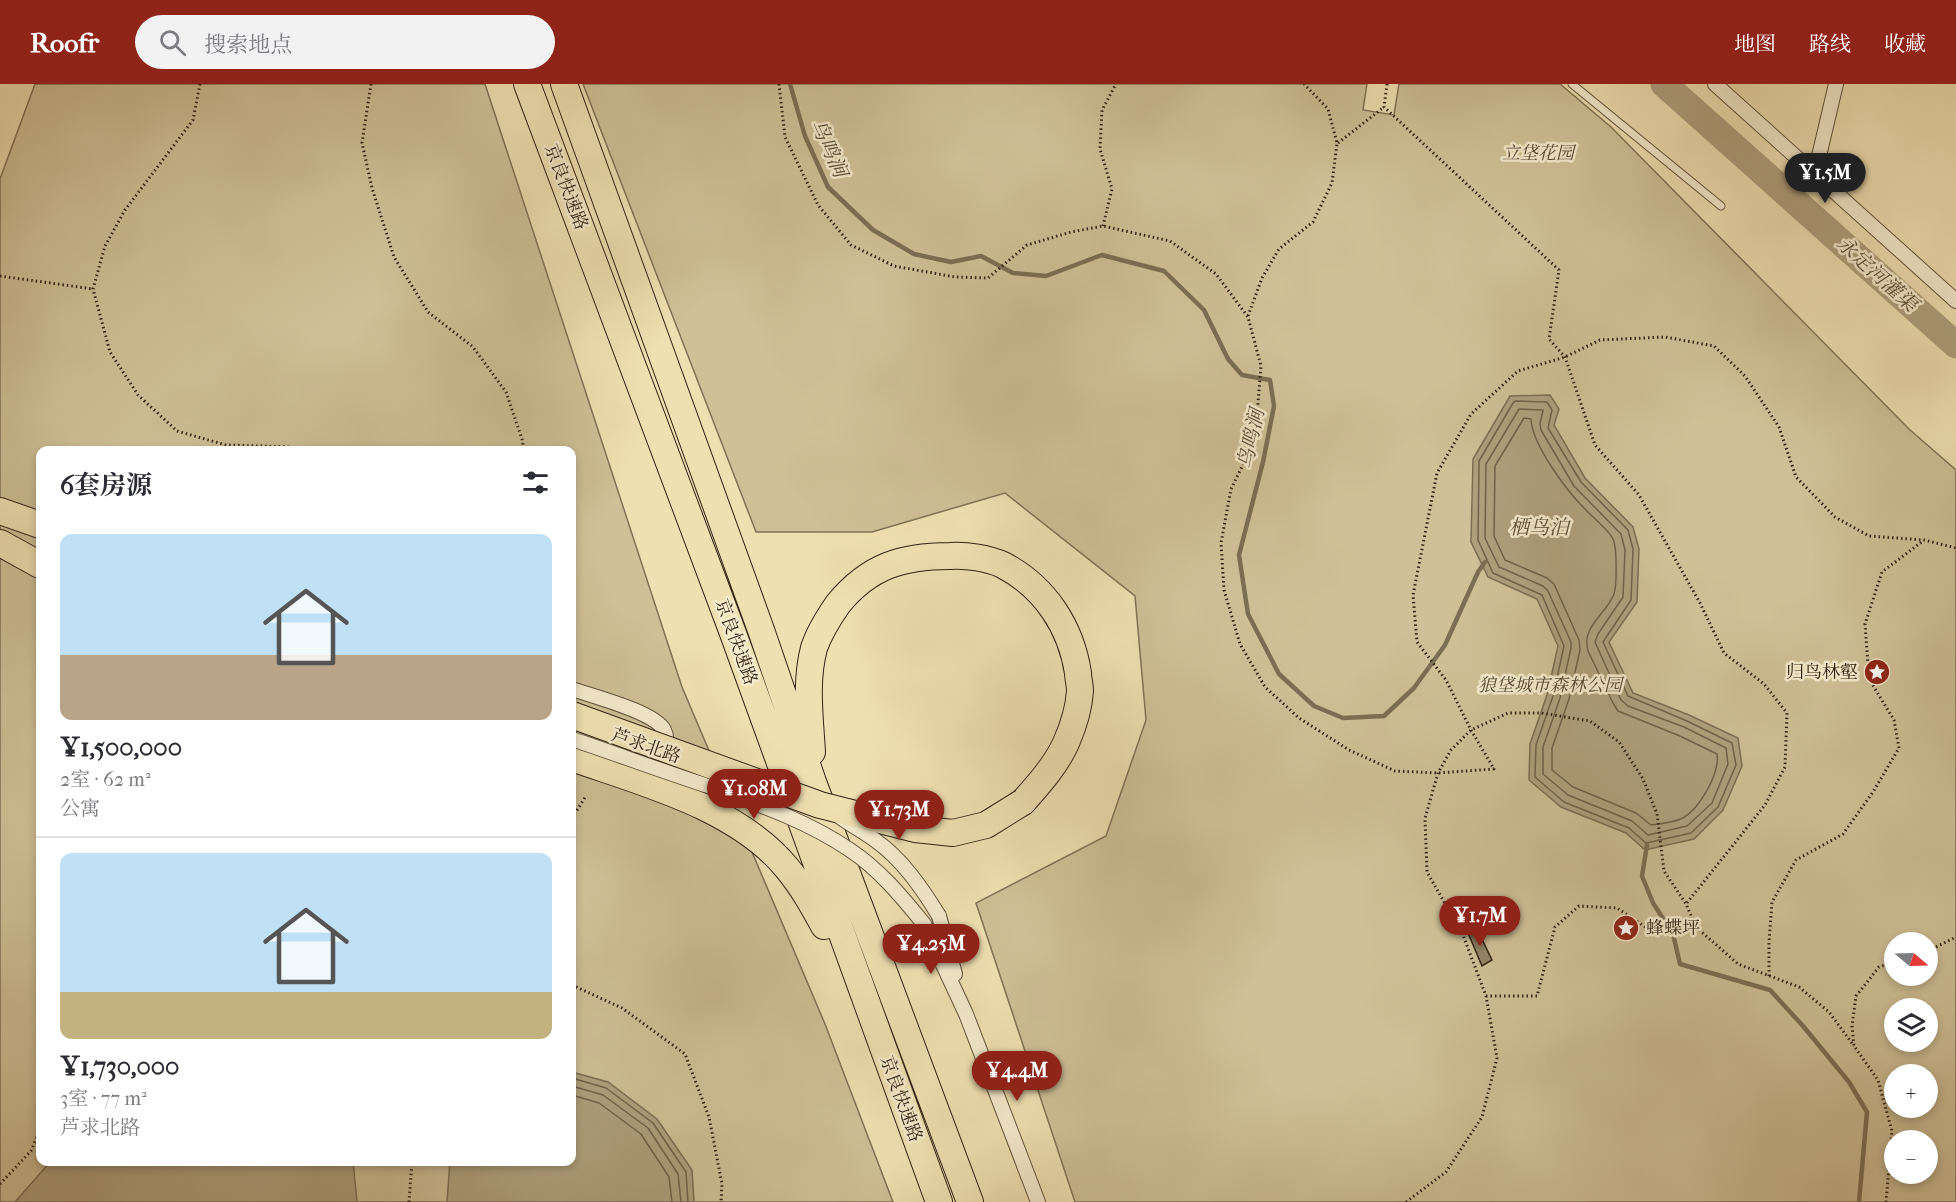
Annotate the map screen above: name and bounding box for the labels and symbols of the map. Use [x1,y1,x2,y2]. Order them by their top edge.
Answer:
water label: 鸟鸣涧 [806,116,853,183]
street label: 京良快速路 [540,141,592,233]
park label: 立垡花园 [1502,143,1577,164]
pin: ¥1.5M [1783,153,1867,204]
water label: 永定河灌渠 [1832,232,1924,318]
water label: 鸟鸣涧 [1234,404,1269,471]
water label: 栖鸟泊 [1509,516,1572,539]
street label: 京良快速路 [711,596,761,688]
place icon: 归鸟林壑 [1862,657,1892,687]
place label: 归鸟林壑 [1786,662,1858,683]
park label: 狼垡城市森林公园 [1478,675,1625,696]
street label: 芦求北路 [609,724,683,768]
pin: ¥1.08M [705,769,803,820]
pin: ¥1.73M [850,790,948,841]
pin: ¥1.7M [1438,896,1522,947]
place icon: 蜂蝶坪 [1611,913,1641,943]
place label: 蜂蝶坪 [1646,918,1700,939]
pin: ¥4.25M [882,924,980,975]
north arrow [1884,932,1938,986]
pin: ¥4.4M [975,1051,1059,1102]
street label: 京良快速路 [876,1053,926,1145]

